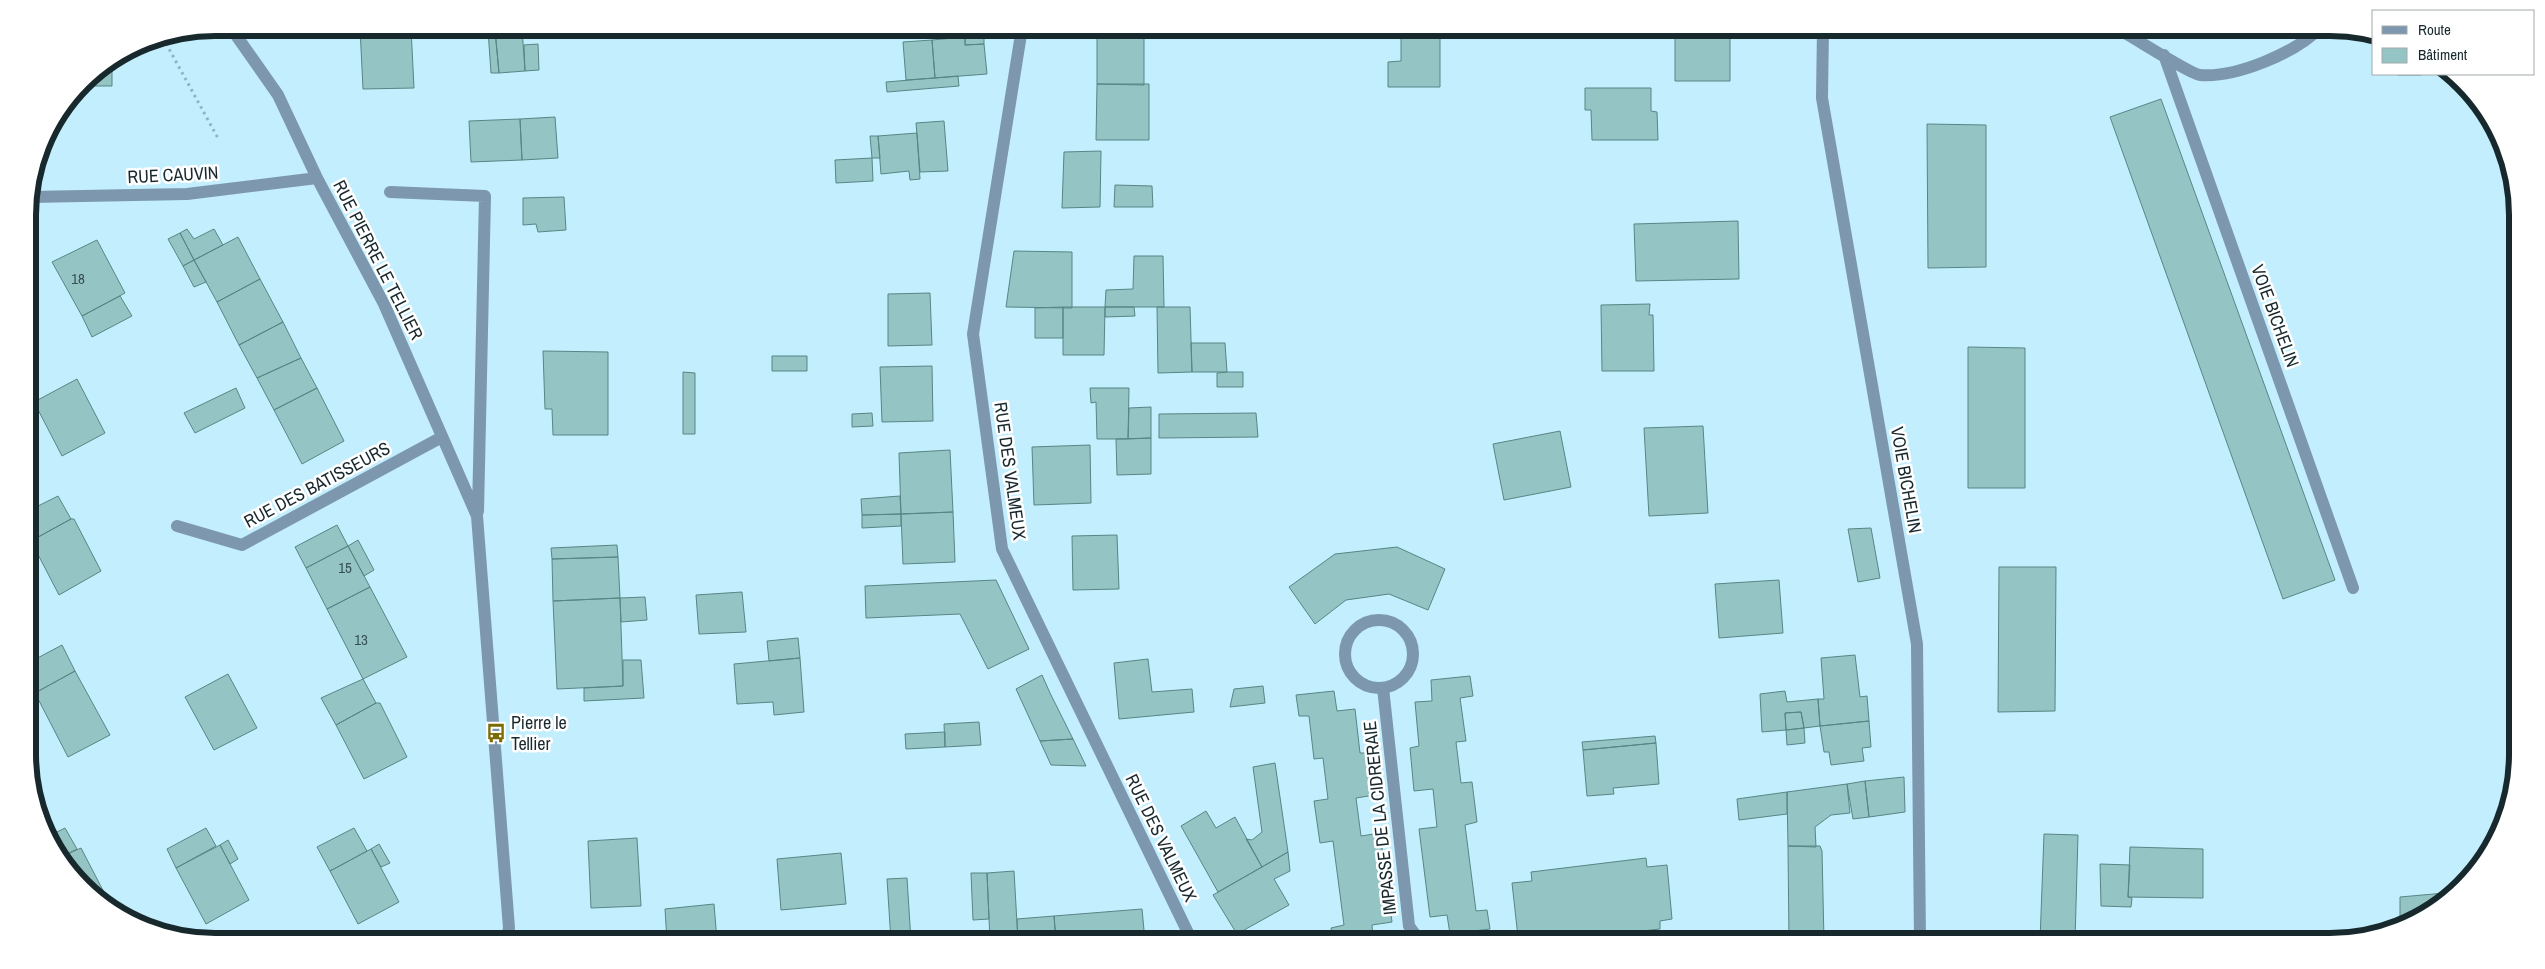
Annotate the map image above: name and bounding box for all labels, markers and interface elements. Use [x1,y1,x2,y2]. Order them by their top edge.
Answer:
legend [2372,10,2535,75]
text: Route [2418,19,2451,40]
text: Bâtiment [2418,44,2468,65]
street label: RUE CAUVIN [127,160,219,189]
street label: RUE PIERRE LE TELLIER [327,176,430,344]
street label: VOIE BICHELIN [2245,261,2306,371]
house number: 18 [71,268,85,289]
street label: RUE DES VALMEUX [988,400,1033,542]
street label: VOIE BICHELIN [1885,425,1928,535]
street label: RUE DES BATISSEURS [239,435,394,534]
house number: 15 [338,557,352,578]
house number: 13 [354,629,368,650]
place label: Pierre le Tellier [511,710,567,756]
street label: IMPASSE DE LA CIDRERAIE [1357,720,1402,916]
bus stop icon: Pierre le Tellier [485,722,507,744]
street label: RUE DES VALMEUX [1120,770,1203,906]

